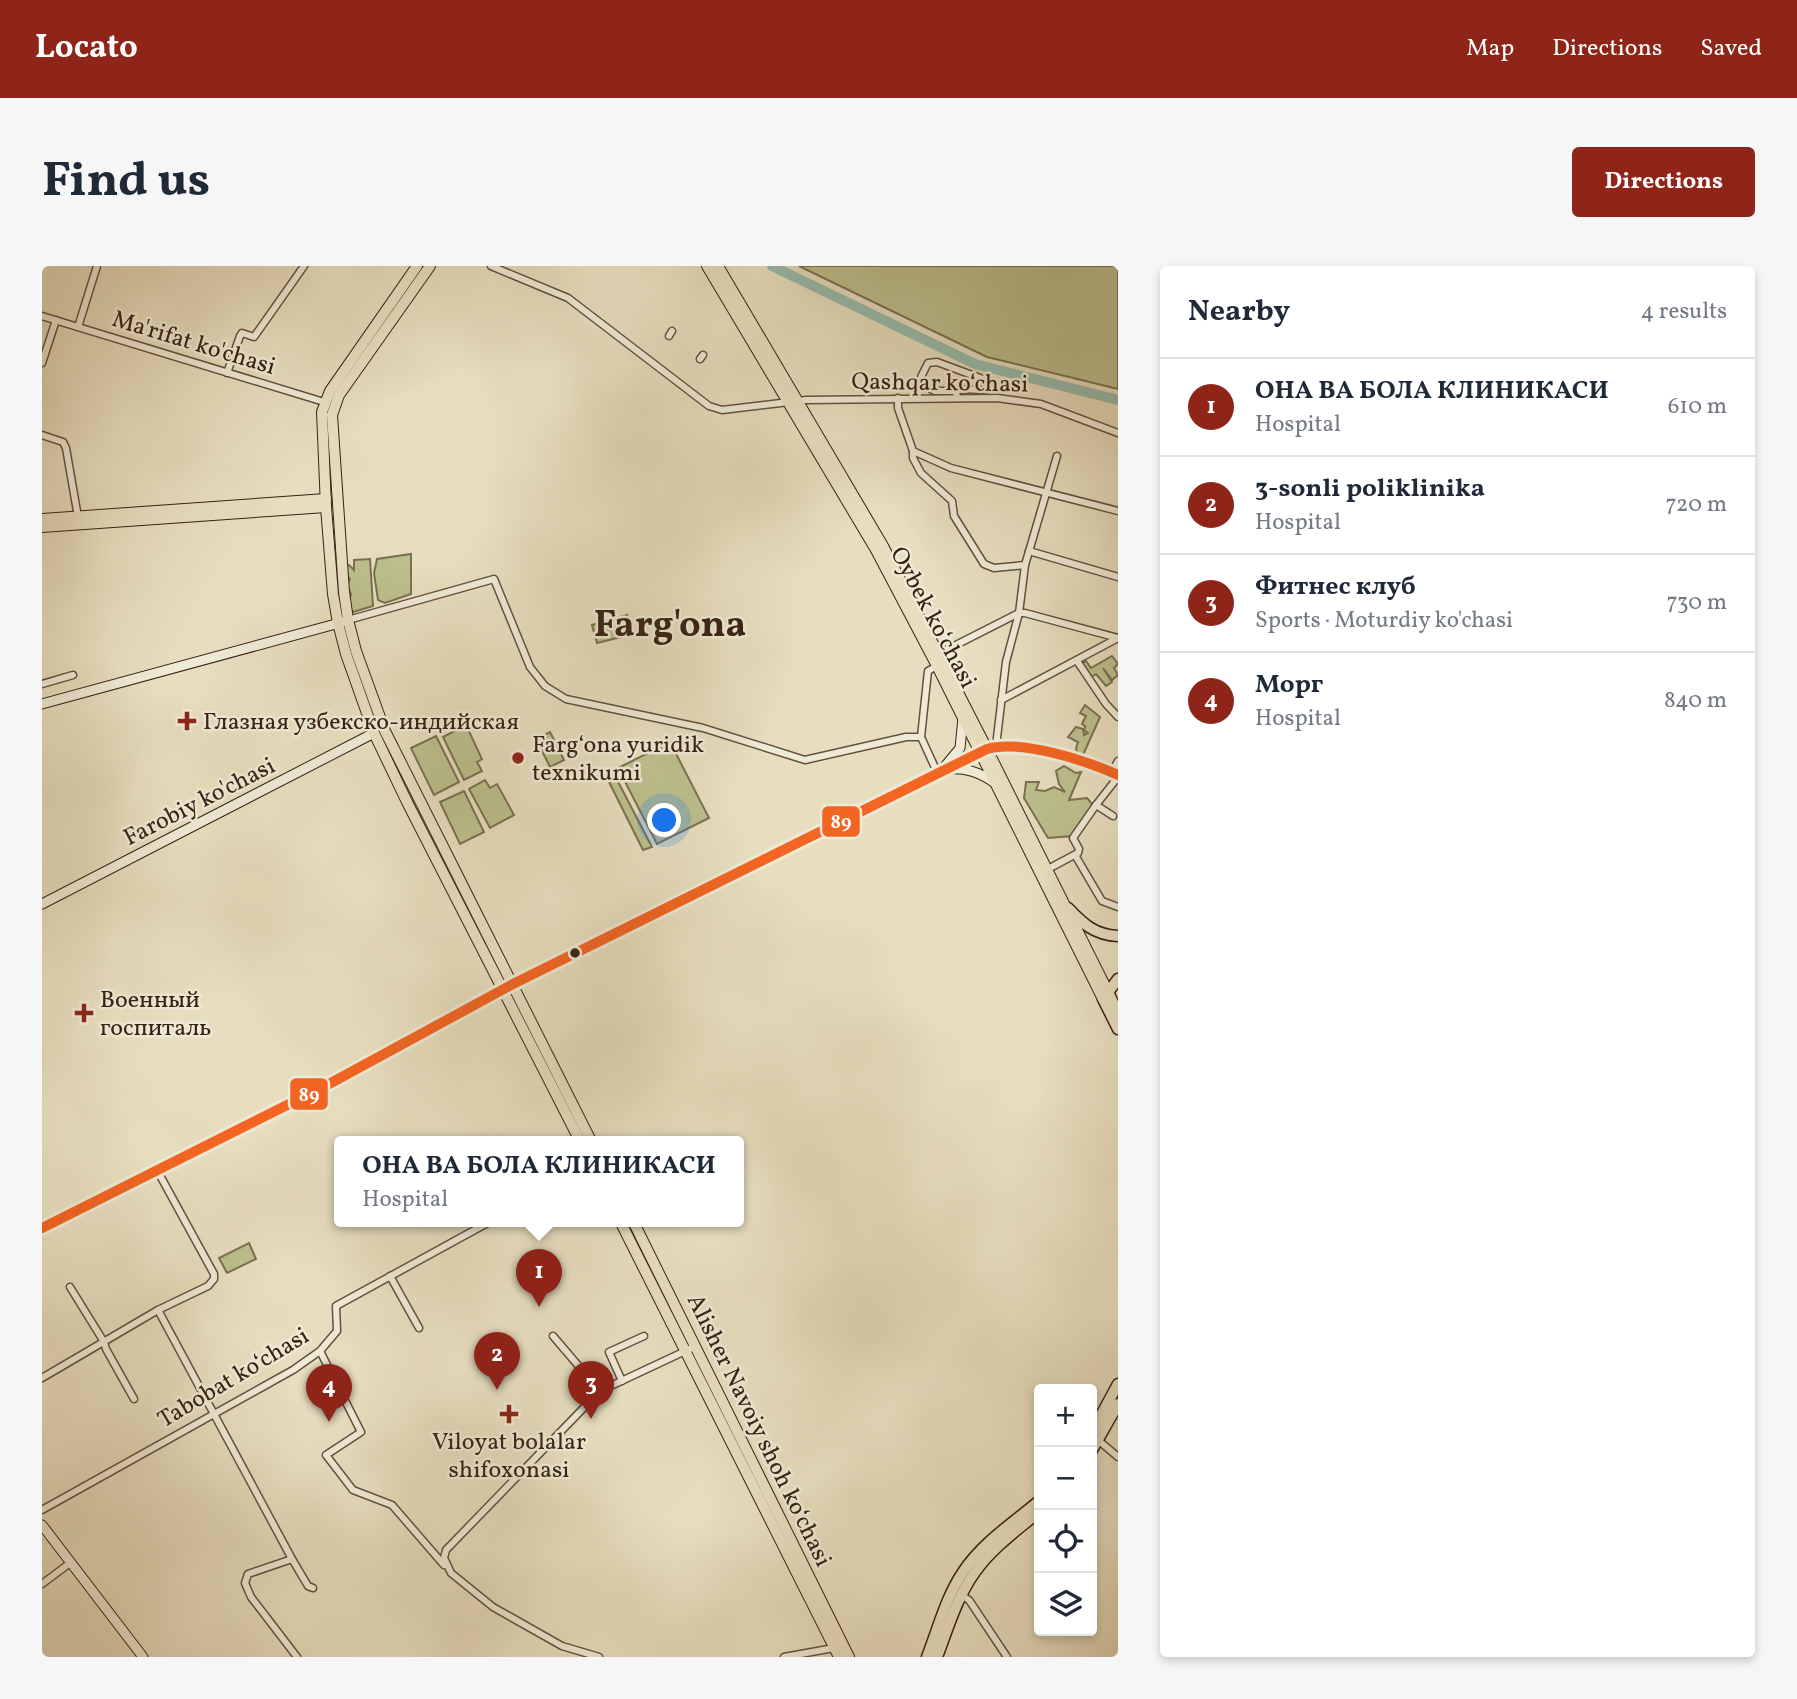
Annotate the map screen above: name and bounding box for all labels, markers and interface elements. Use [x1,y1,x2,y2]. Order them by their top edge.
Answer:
text: Locato [35,26,138,72]
text: Map [1466,32,1514,66]
text: Directions [1552,32,1662,66]
text: Saved [1700,32,1762,66]
button: Directions [1572,147,1755,217]
text: Find us [42,148,210,217]
text: Nearby [1188,291,1290,333]
text: 4 results [1641,296,1727,328]
street label: Ma'rifat ko'chasi [107,303,279,385]
street label: Qashqar koʻchasi [851,365,1029,403]
text: ОНА ВА БОЛА КЛИНИКАСИ [1255,373,1609,409]
text: 1 [1206,391,1216,423]
text: 610 m [1668,391,1727,423]
text: Hospital [1255,409,1341,441]
text: 3-sonli poliklinika [1255,471,1485,507]
text: 2 [1205,489,1217,521]
text: 720 m [1665,489,1727,521]
text: Hospital [1255,507,1341,539]
street label: Oybek ko‘chasi [881,541,984,695]
text: Фитнес клуб [1255,569,1416,605]
text: 3 [1205,587,1217,619]
text: 730 m [1666,587,1727,619]
district label: Farg'ona [594,600,746,653]
text: Sports · Moturdiy ko'chasi [1255,605,1513,637]
text: Морг [1255,667,1323,703]
text: 4 [1204,685,1218,717]
text: 840 m [1664,685,1727,717]
text: Hospital [1255,703,1341,735]
place label: Глазная узбекско-индийская [203,706,519,740]
marker: Глазная узбекско-индийская [177,711,197,731]
place label: Farg‘ona yuridik texnikumi [532,729,704,791]
street label: Farobiy ko'chasi [118,750,282,856]
marker: Farg‘ona yuridik texnikumi [510,750,526,766]
your location [647,803,681,837]
line badge: 89 [821,805,861,838]
text: 89 [831,810,851,836]
unlabelled marker [568,946,582,960]
place label: Военный госпиталь [100,984,211,1046]
marker: Военный госпиталь [74,1003,94,1023]
line badge: 89 [289,1077,329,1111]
text: 89 [299,1083,319,1109]
popup [334,1136,744,1227]
text: ОНА ВА БОЛА КЛИНИКАСИ [362,1148,716,1184]
text: Hospital [362,1184,448,1216]
pin: 1 [516,1249,562,1307]
street label: Alisher Navoiy shoh koʻchasi [677,1289,839,1573]
street label: Tabobat koʻchasi [152,1320,316,1437]
pin: 2 [474,1332,520,1390]
pin: 3 [568,1361,614,1419]
pin: 4 [306,1364,352,1422]
map controls [1034,1384,1097,1636]
button: + [1034,1384,1097,1447]
marker: Viloyat bolalar shifoxonasi [499,1404,519,1424]
place label: Viloyat bolalar shifoxonasi [432,1426,586,1488]
button: − [1034,1447,1097,1510]
button: locate [1034,1510,1097,1573]
button: layers [1034,1573,1097,1636]

